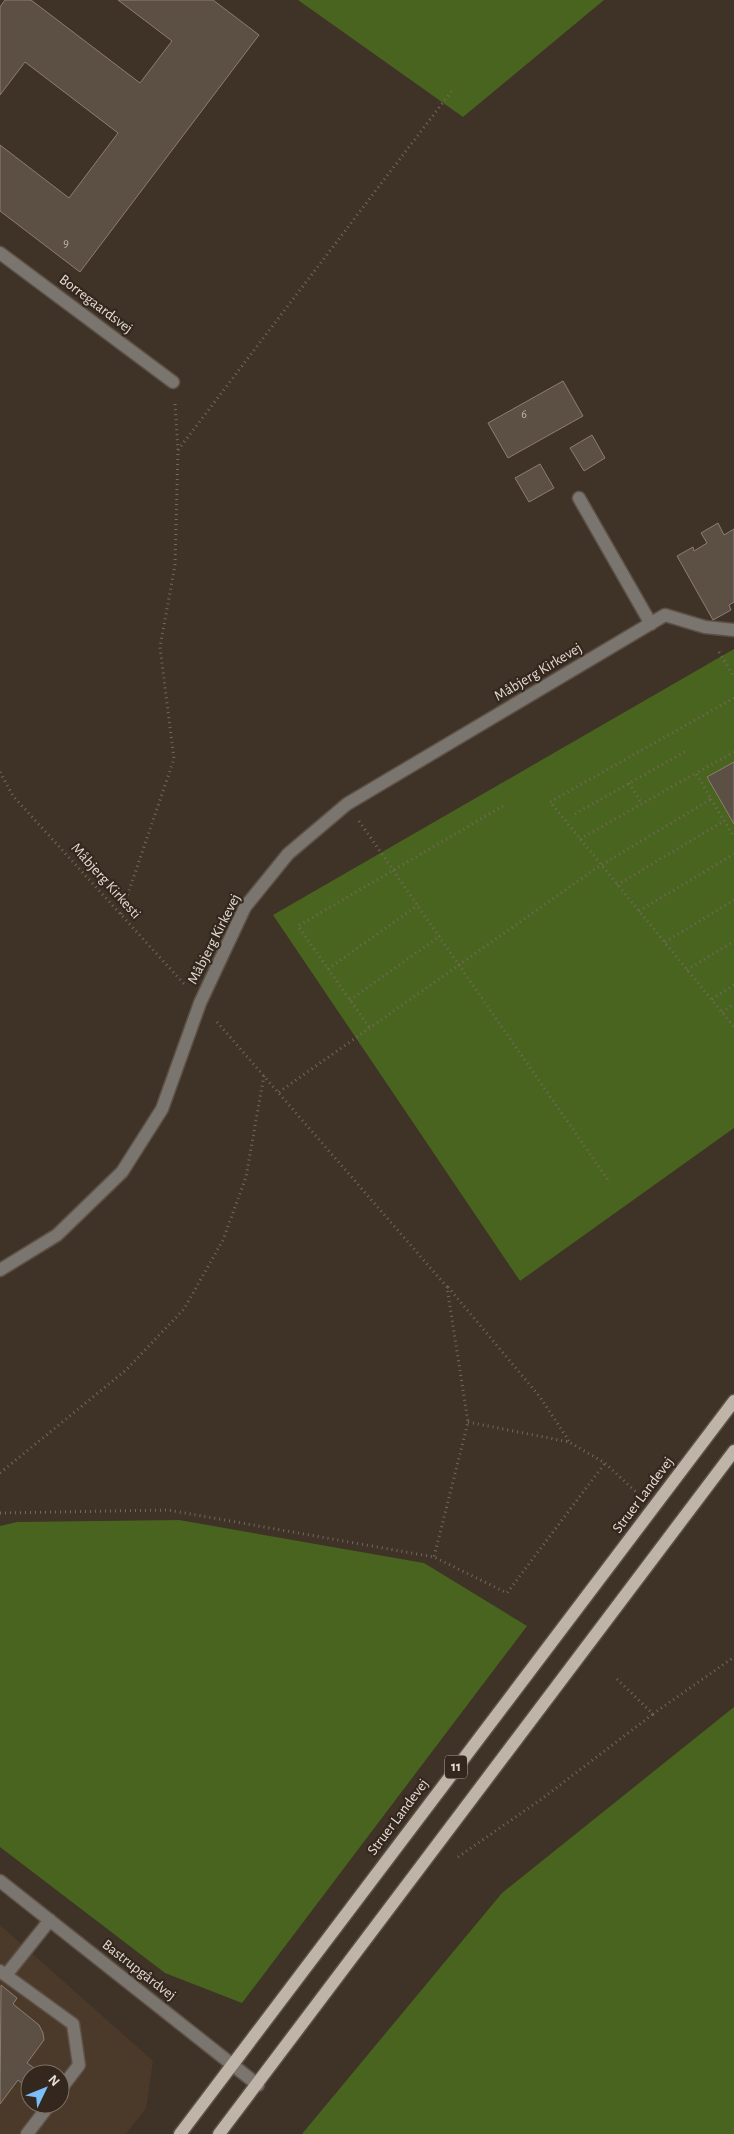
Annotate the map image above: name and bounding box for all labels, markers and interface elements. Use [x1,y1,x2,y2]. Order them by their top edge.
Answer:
house number: 9 [63,237,69,249]
street label: Borregaardsvej [57,272,135,336]
house number: 6 [521,408,527,420]
street label: Måbjerg Kirkevej [492,640,584,704]
street label: Måbjerg Kirkesti [68,840,144,922]
street label: Måbjerg Kirkevej [185,891,243,987]
street label: Struer Landevej [610,1454,676,1536]
road number: 11 [445,1755,467,1778]
street label: Struer Landevej [365,1776,431,1858]
street label: Bastrupgårdvej [99,1937,179,2003]
north arrow [20,2064,70,2114]
text: N [45,2072,62,2089]

